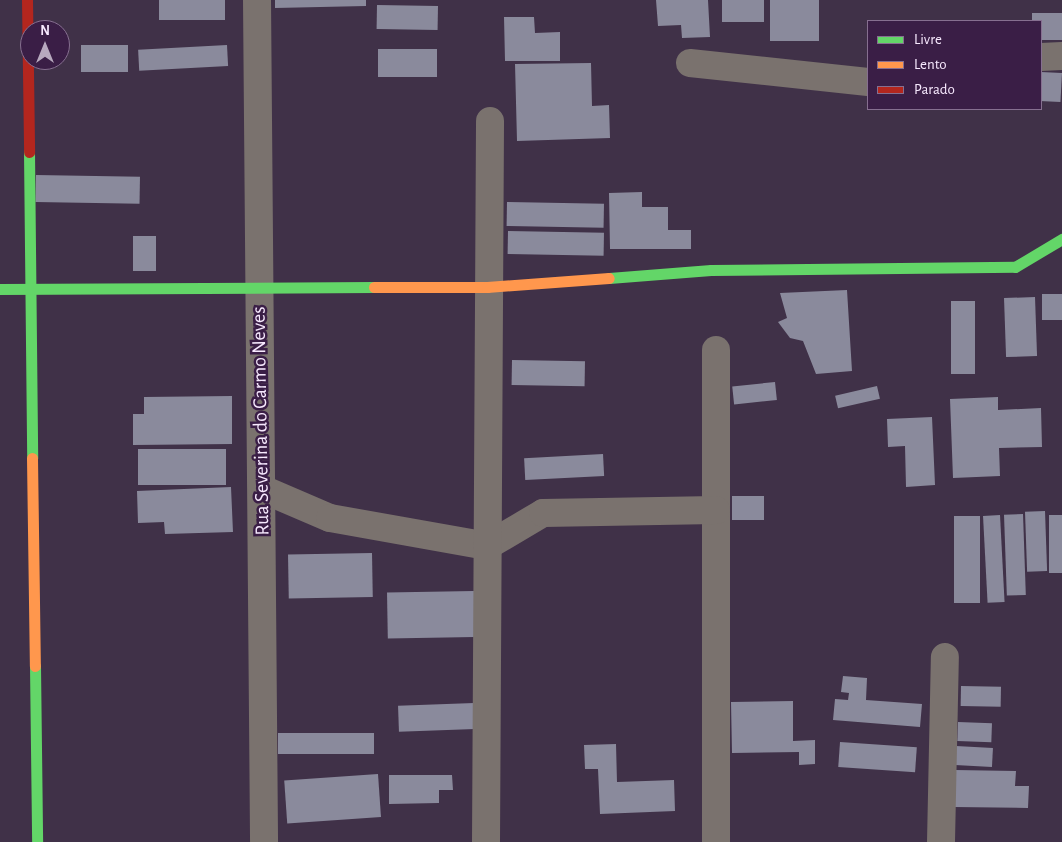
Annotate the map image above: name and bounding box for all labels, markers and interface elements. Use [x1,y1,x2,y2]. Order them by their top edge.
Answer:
north arrow [20,20,70,70]
legend [867,20,1042,110]
text: N [40,24,50,38]
text: Livre [914,32,942,47]
text: Lento [914,57,947,72]
text: Parado [914,82,955,97]
street label: Rua Severina do Carmo Neves [247,306,275,536]

